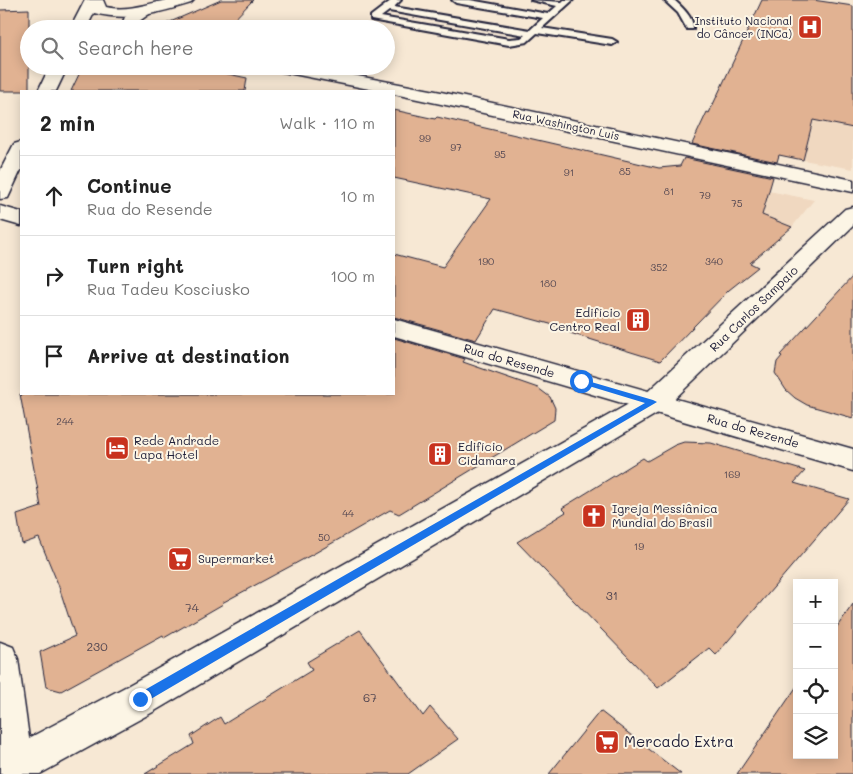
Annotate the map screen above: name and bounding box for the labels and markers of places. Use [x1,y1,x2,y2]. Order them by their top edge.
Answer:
place label: Instituto Nacional do Câncer (INCa) [695,13,792,41]
hospital icon: Instituto Nacional do Câncer (INCa) [797,14,823,40]
place label: Edifício Centro Real [549,304,620,334]
building icon: Edifício Centro Real [625,307,651,333]
place label: Rede Andrade Lapa Hotel [134,432,219,462]
hotel icon: Rede Andrade Lapa Hotel [104,435,130,461]
place label: Edifício Cidamara [458,438,516,468]
building icon: Edifício Cidamara [427,441,453,467]
place label: Igreja Messiânica Mundial do Brasil [612,500,718,530]
church icon: Igreja Messiânica Mundial do Brasil [581,503,607,529]
supermarket icon: Supermarket [167,546,193,572]
place label: Supermarket [198,550,274,566]
supermarket icon: Mercado Extra [594,729,620,755]
place label: Mercado Extra [624,731,734,751]

